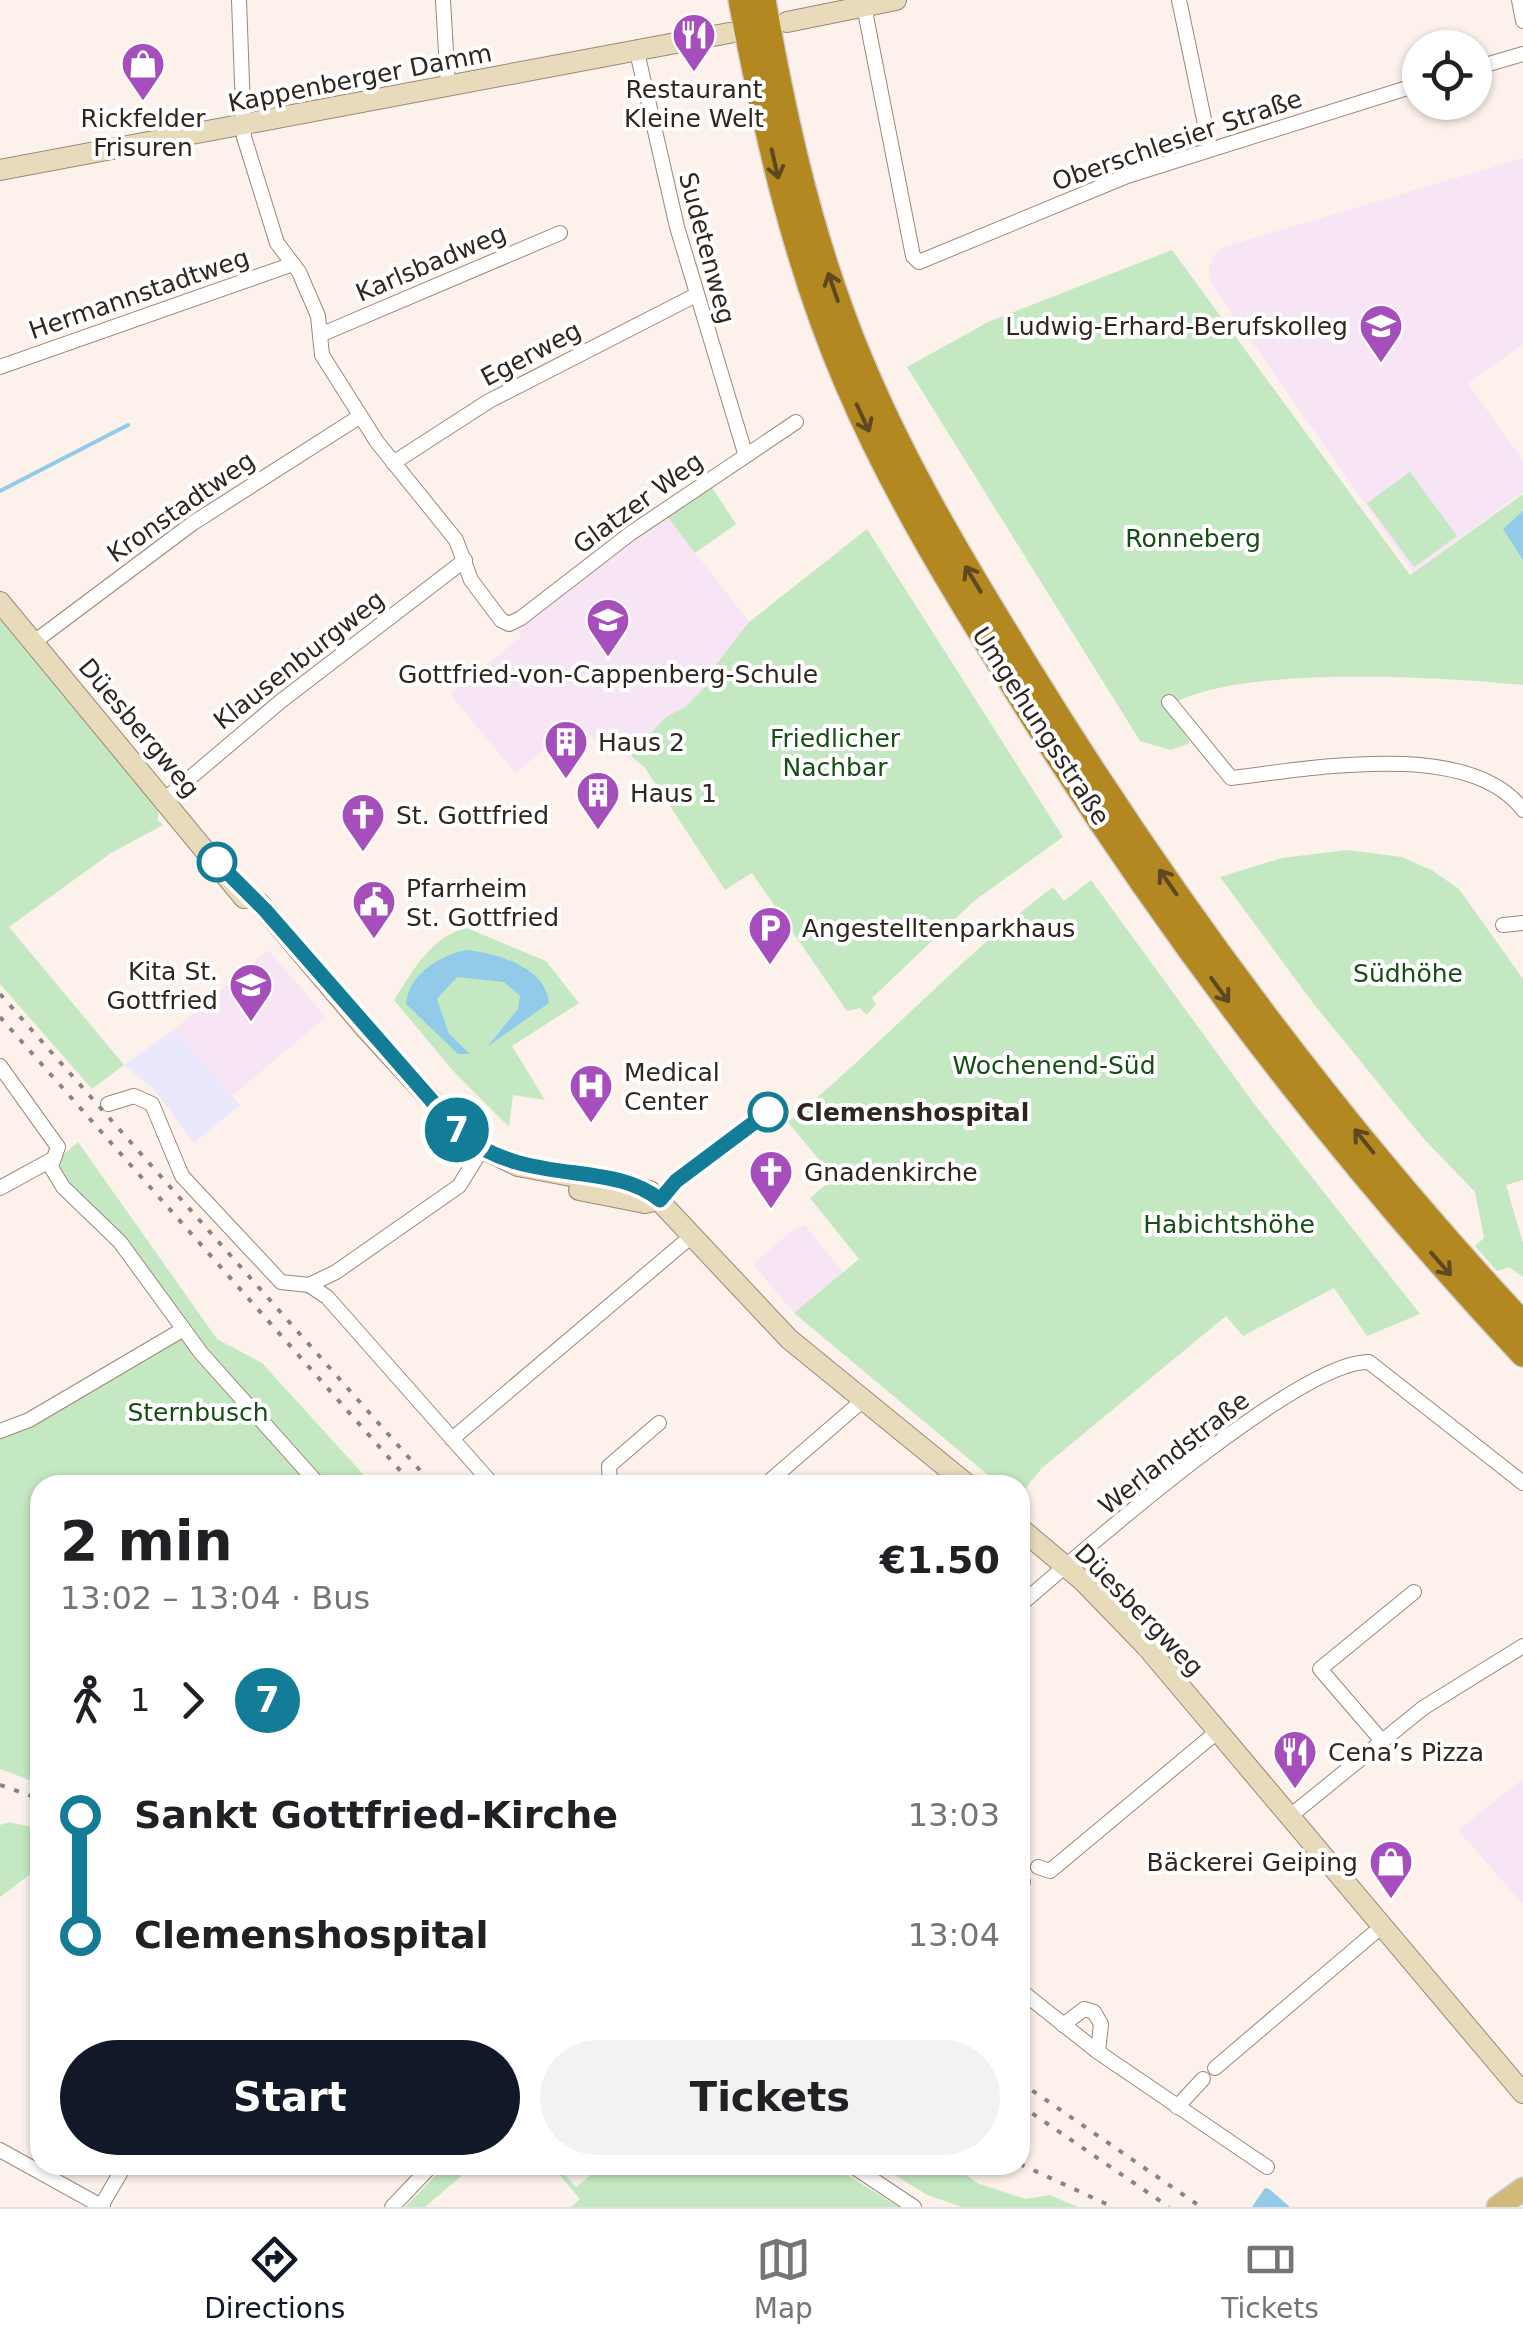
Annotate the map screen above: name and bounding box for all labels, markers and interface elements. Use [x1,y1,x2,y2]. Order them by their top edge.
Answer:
restaurant icon: Restaurant Kleine Welt [671,12,717,73]
map controls [1402,30,1492,120]
button: locate [1402,30,1492,120]
street label: Kappenberger Damm [226,38,494,118]
shop icon: Rickfelder Frisuren [120,41,166,102]
place label: Restaurant Kleine Welt [624,75,764,133]
street label: Oberschlesier Straße [1048,84,1306,196]
place label: Rickfelder Frisuren [80,104,206,162]
one-way arrow [767,147,785,179]
street label: Sudetenweg [673,169,741,327]
street label: Karlsbadweg [352,218,510,308]
street label: Hermannstadtweg [25,243,253,345]
one-way arrow [822,271,840,303]
school or university icon: Ludwig-Erhard-Berufskolleg [1358,303,1404,364]
place label: Ludwig-Erhard-Berufskolleg [1005,312,1348,341]
street label: Egerweg [476,316,586,392]
one-way arrow [855,402,873,433]
street label: Kronstadtweg [102,446,260,568]
street label: Glatzer Weg [568,446,708,560]
park label: Ronneberg [1125,524,1261,553]
one-way arrow [963,565,983,594]
street label: Klausenburgweg [208,585,390,735]
school or university icon: Gottfried-von-Cappenberg-Schule [585,597,631,658]
street label: Umgehungsstraße [966,622,1116,830]
street label: Düesbergweg [73,653,205,803]
place label: Gottfried-von-Cappenberg-Schule [398,660,818,689]
building icon: Haus 2 [543,719,589,780]
park label: Friedlicher Nachbar [770,724,901,782]
place label: Haus 2 [598,728,685,757]
building icon: Haus 1 [575,770,621,831]
place label: Haus 1 [630,779,717,808]
church icon: St. Gottfried [340,792,386,853]
place label: St. Gottfried [396,801,549,830]
unlabelled marker [198,843,236,881]
one-way arrow [1158,868,1179,896]
place label: Pfarrheim St. Gottfried [406,874,559,932]
public building icon: Pfarrheim St. Gottfried [351,879,397,940]
parking icon: Angestelltenparkhaus [747,905,793,966]
place label: Angestelltenparkhaus [802,914,1075,943]
place label: Kita St. Gottfried [106,957,218,1015]
park label: Südhöhe [1353,959,1463,988]
school or university icon: Kita St. Gottfried [228,962,274,1023]
one-way arrow [1209,976,1230,1003]
park label: Wochenend-Süd [952,1051,1156,1080]
place label: Medical Center [624,1058,720,1116]
hospital icon: Medical Center [568,1063,614,1124]
marker: Clemenshospital [749,1093,787,1131]
line badge: 7 [424,1098,490,1162]
place label: Clemenshospital [796,1098,1029,1127]
text: 7 [445,1110,469,1150]
one-way arrow [1353,1128,1375,1154]
church icon: Gnadenkirche [748,1149,794,1210]
place label: Gnadenkirche [804,1158,978,1187]
park label: Habichtshöhe [1143,1210,1315,1239]
one-way arrow [1429,1251,1452,1276]
street label: Werlandstraße [1093,1385,1255,1521]
park label: Sternbusch [127,1398,269,1427]
text: 2 min [60,1509,233,1573]
text: €1.50 [880,1538,1000,1582]
street label: Düesbergweg [1069,1538,1209,1682]
text: 13:02 – 13:04 · Bus [60,1579,370,1617]
icon: walk [60,1673,115,1728]
icon: forward [165,1673,220,1728]
text: 7 [255,1680,280,1720]
text: 1 [130,1681,150,1719]
restaurant icon: Cena’s Pizza [1272,1729,1318,1790]
place label: Cena’s Pizza [1328,1738,1484,1767]
text: Sankt Gottfried-Kirche [134,1793,618,1837]
text: 13:03 [908,1796,1000,1834]
shop icon: Bäckerei Geiping [1368,1839,1414,1900]
place label: Bäckerei Geiping [1147,1848,1358,1877]
text: Clemenshospital [134,1913,489,1957]
text: 13:04 [908,1916,1000,1954]
button: Start [60,2040,520,2155]
button: Tickets [540,2040,1000,2155]
tab: Directions [204,2232,345,2325]
tab: Map [754,2232,813,2325]
tab: Tickets [1221,2232,1319,2325]

